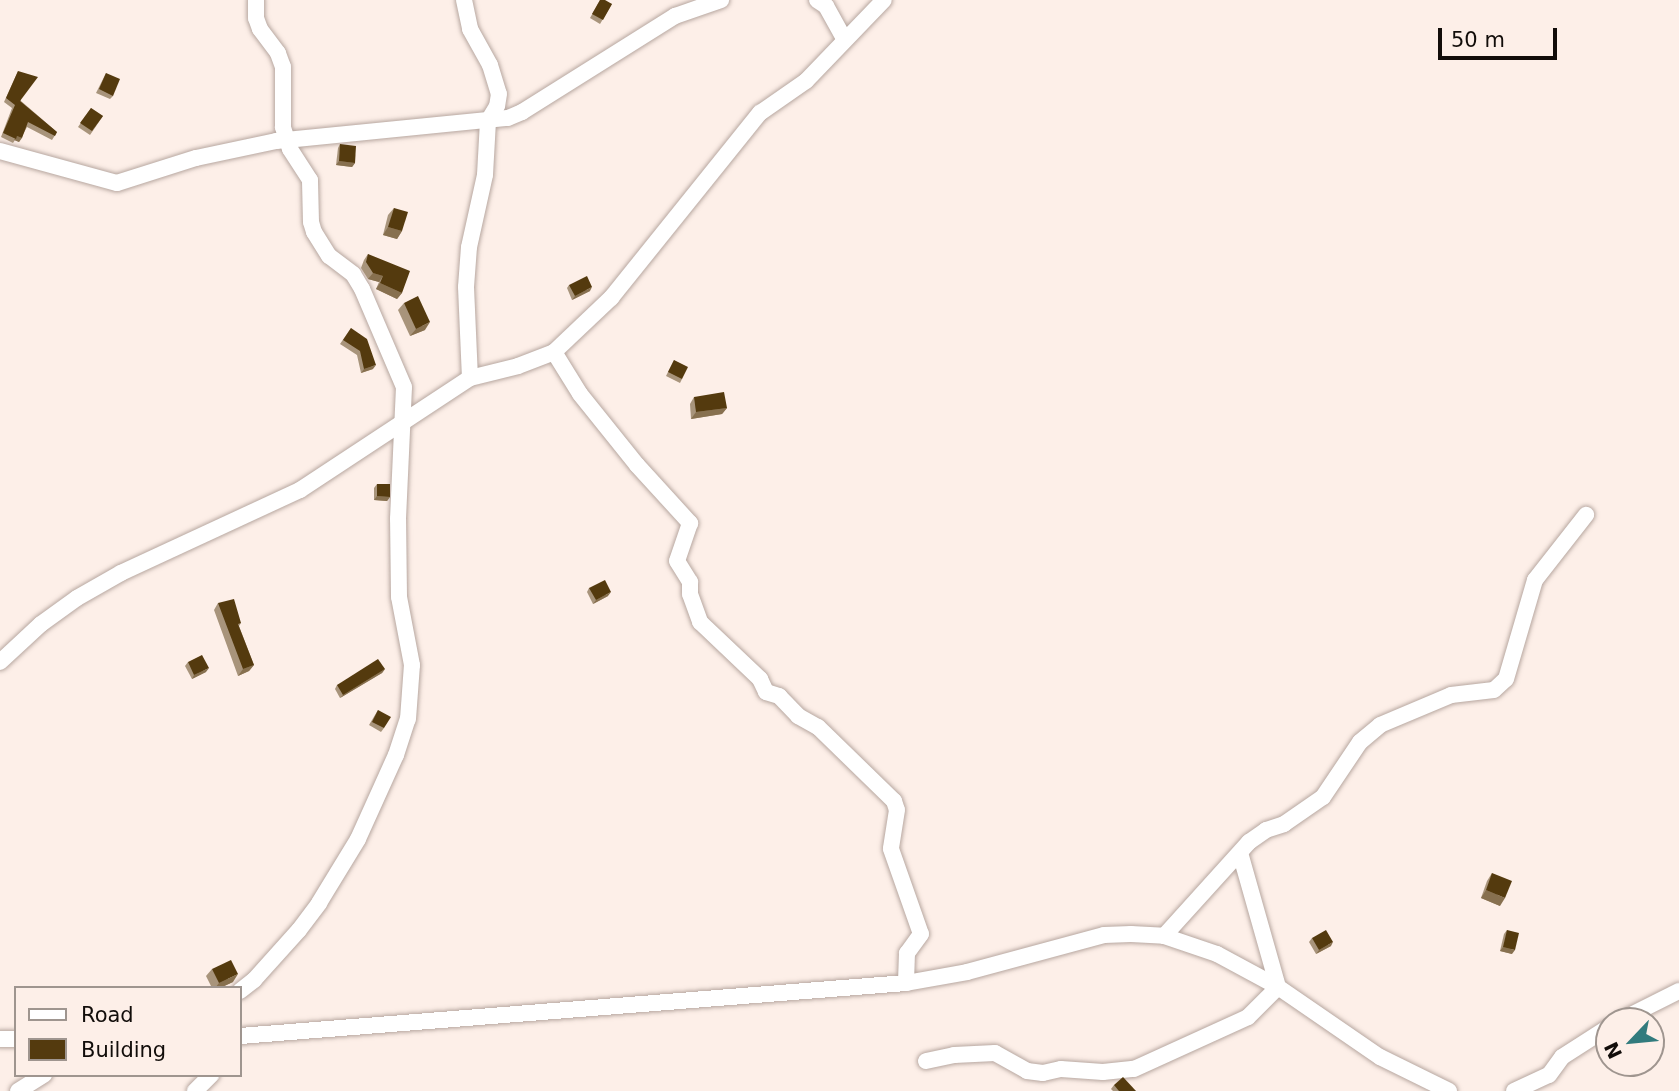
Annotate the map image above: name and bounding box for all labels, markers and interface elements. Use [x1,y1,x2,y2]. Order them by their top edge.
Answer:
scale bar [1441,14,1560,58]
text: 50 m [1451,28,1505,52]
legend [14,986,242,1077]
text: Road [81,1003,134,1027]
north arrow [1595,1007,1665,1077]
text: Building [81,1038,166,1062]
text: N [1600,1038,1626,1062]

